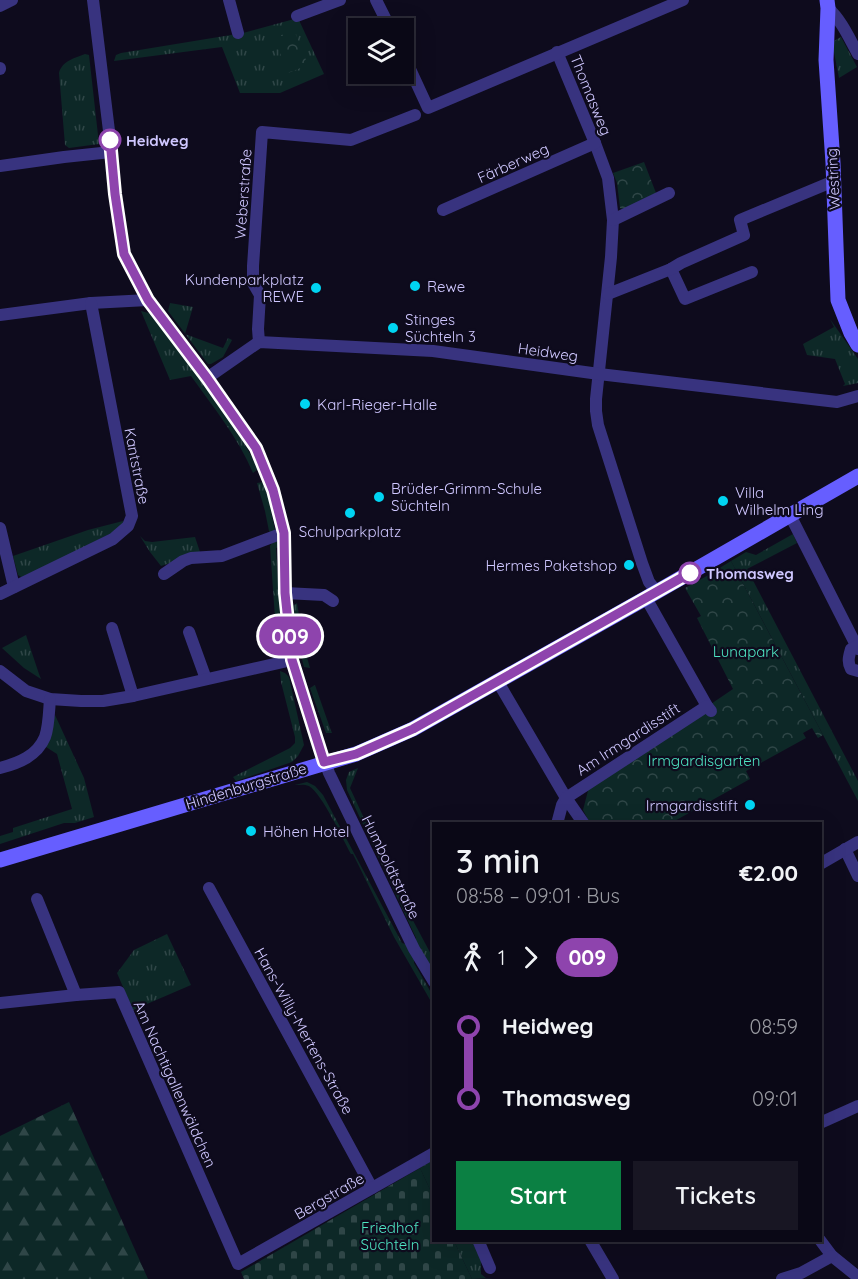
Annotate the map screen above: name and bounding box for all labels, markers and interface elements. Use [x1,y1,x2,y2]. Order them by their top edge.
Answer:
map controls [348,18,414,84]
button: layers [348,18,414,84]
street label: Thomasweg [566,52,616,138]
marker: Heidweg [99,129,121,151]
place label: Heidweg [126,131,188,150]
street label: Färberweg [474,139,552,187]
street label: Weberstraße [230,148,256,240]
street label: Westring [822,148,844,210]
place label: Kundenparkplatz REWE [185,270,304,306]
place label: Rewe [427,277,465,296]
marker: Rewe [408,279,422,293]
marker: Kundenparkplatz REWE [309,281,323,295]
place label: Stinges Süchteln 3 [405,310,476,346]
marker: Stinges Süchteln 3 [386,321,400,335]
street label: Heidweg [517,338,579,366]
place label: Karl-Rieger-Halle [317,395,437,414]
marker: Karl-Rieger-Halle [298,397,312,411]
street label: Kantstraße [120,426,154,506]
place label: Brüder-Grimm-Schule Süchteln [391,479,542,515]
place label: Villa Wilhelm Ling [735,483,824,519]
marker: Brüder-Grimm-Schule Süchteln [372,490,386,504]
marker: Villa Wilhelm Ling [716,494,730,508]
marker: Schulparkplatz [343,506,357,520]
place label: Schulparkplatz [299,522,401,541]
place label: Hermes Paketshop [485,556,617,575]
marker: Hermes Paketshop [622,558,636,572]
marker: Thomasweg [679,562,701,584]
place label: Thomasweg [706,564,794,583]
line badge: 009 [256,616,324,656]
text: 009 [271,623,309,649]
park label: Lunapark [713,642,779,661]
street label: Am Irmgardisstift [573,698,683,780]
park label: Irmgardisgarten [648,751,760,770]
street label: Hindenburgstraße [183,759,309,813]
place label: Irmgardisstift [646,796,738,815]
marker: Irmgardisstift [743,798,757,812]
street label: Humboldtstraße [358,812,424,922]
place label: Höhen Hotel [263,822,349,841]
marker: Höhen Hotel [244,824,258,838]
text: 3 min [456,840,540,881]
text: €2.00 [739,859,798,887]
text: 08:58 – 09:01 · Bus [456,883,620,908]
icon: walk [456,941,489,974]
icon: forward [514,941,547,974]
street label: Hans-Willy-Mertens-Straße [250,944,358,1118]
text: 009 [568,944,606,970]
text: 1 [498,945,505,970]
street label: Am Nachtigallenwäldchen [130,998,220,1170]
text: Heidweg [502,1012,594,1040]
text: 08:59 [750,1014,798,1039]
text: Thomasweg [502,1084,631,1112]
text: 09:01 [752,1086,798,1111]
button: Start [456,1161,621,1230]
button: Tickets [633,1161,798,1230]
street label: Bergstraße [291,1168,367,1224]
park label: Friedhof Süchteln [361,1218,420,1254]

